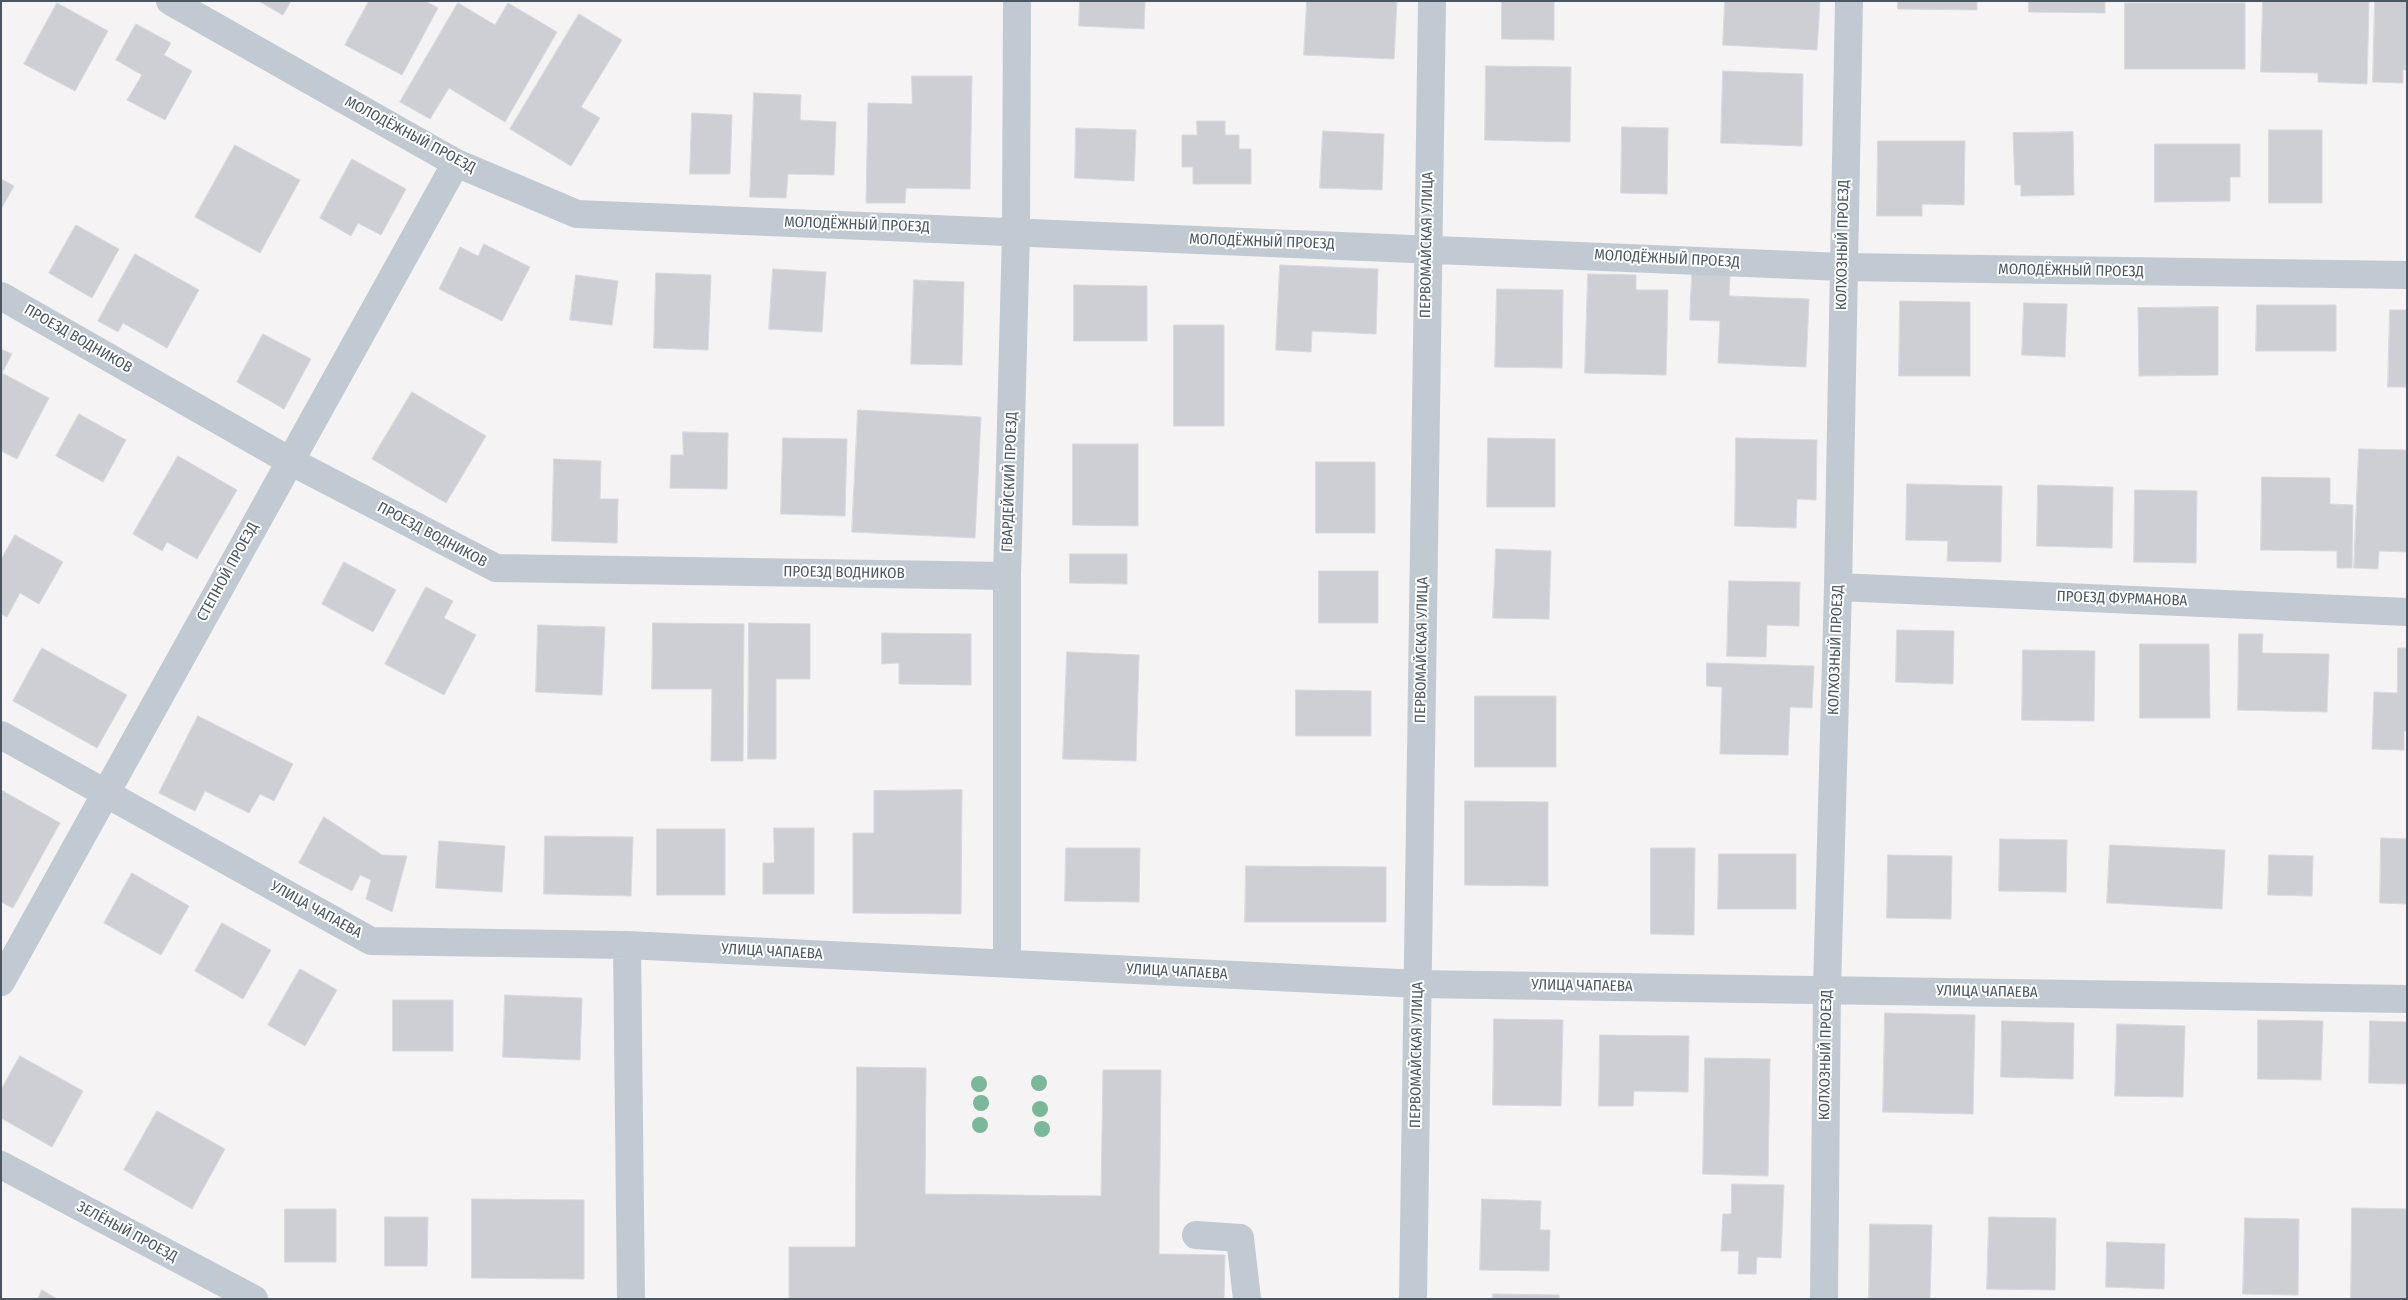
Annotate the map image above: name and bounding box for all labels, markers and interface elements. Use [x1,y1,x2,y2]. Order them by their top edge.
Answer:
street label: МОЛОДЁЖНЫЙ ПРОЕЗД [341,93,479,177]
street label: ПЕРВОМАЙСКАЯ УЛИЦА [1417,172,1437,318]
street label: КОЛХОЗНЫЙ ПРОЕЗД [1833,180,1853,310]
street label: МОЛОДЁЖНЫЙ ПРОЕЗД [784,213,930,237]
street label: МОЛОДЁЖНЫЙ ПРОЕЗД [1189,230,1335,254]
street label: МОЛОДЁЖНЫЙ ПРОЕЗД [1594,246,1740,272]
street label: МОЛОДЁЖНЫЙ ПРОЕЗД [1998,261,2144,281]
street label: ПРОЕЗД ВОДНИКОВ [21,301,135,377]
street label: ГВАРДЕЙСКИЙ ПРОЕЗД [999,412,1021,552]
street label: ПРОЕЗД ВОДНИКОВ [374,499,490,571]
street label: СТЕПНОЙ ПРОЕЗД [193,519,263,625]
street label: ПРОЕЗД ВОДНИКОВ [783,563,905,583]
street label: ПЕРВОМАЙСКАЯ УЛИЦА [1412,577,1432,723]
street label: КОЛХОЗНЫЙ ПРОЕЗД [1825,584,1847,716]
street label: ПРОЕЗД ФУРМАНОВА [2056,588,2188,610]
street label: УЛИЦА ЧАПАЕВА [267,878,365,942]
street label: УЛИЦА ЧАПАЕВА [721,940,823,964]
street label: УЛИЦА ЧАПАЕВА [1126,960,1228,984]
street label: УЛИЦА ЧАПАЕВА [1531,976,1633,996]
street label: ПЕРВОМАЙСКАЯ УЛИЦА [1407,982,1427,1128]
street label: УЛИЦА ЧАПАЕВА [1936,982,2038,1002]
street label: КОЛХОЗНЫЙ ПРОЕЗД [1816,990,1836,1120]
street label: ЗЕЛЁНЫЙ ПРОЕЗД [74,1198,180,1266]

